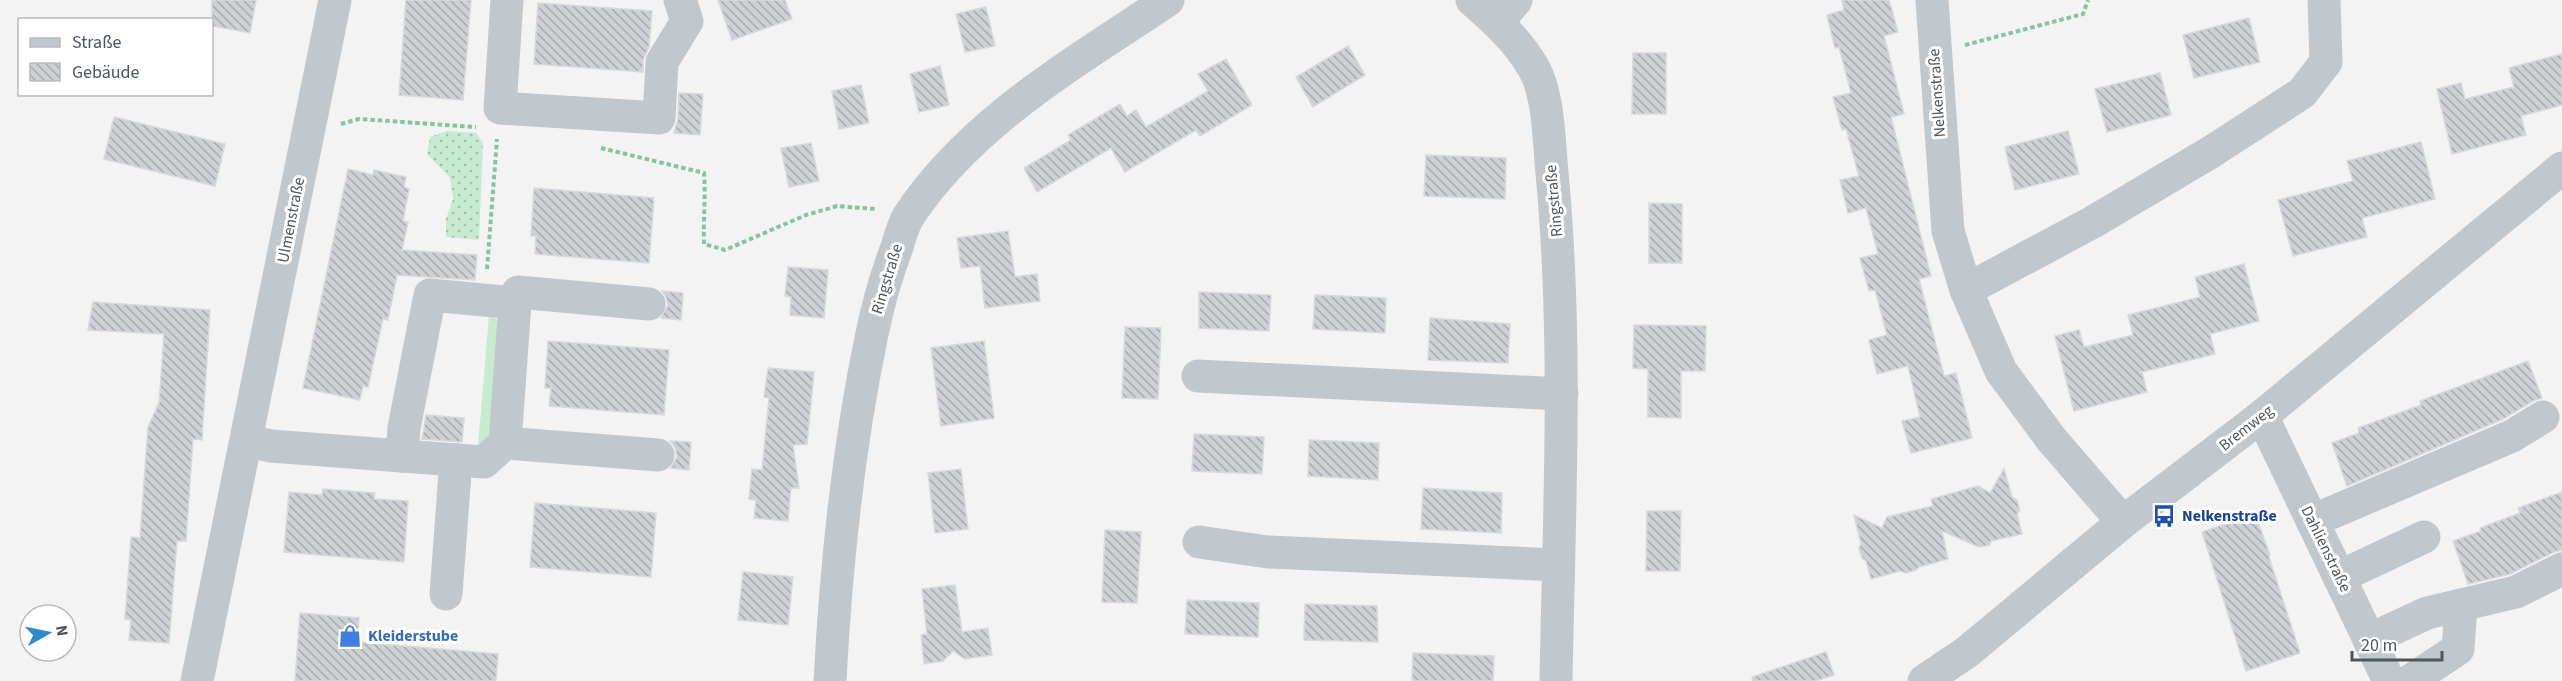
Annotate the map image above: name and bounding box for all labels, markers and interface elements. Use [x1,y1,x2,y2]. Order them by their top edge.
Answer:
legend [18,18,213,96]
text: Straße [72,30,122,55]
street label: Nelkenstraße [1923,48,1951,138]
text: Gebäude [72,60,140,85]
street label: Ringstraße [1540,164,1568,238]
street label: Ulmenstraße [272,175,310,265]
street label: Ringstraße [866,241,908,317]
street label: Bremweg [2214,400,2278,456]
street label: Dahlienstraße [2296,502,2356,596]
bus stop icon: Nelkenstraße [2151,503,2177,529]
place label: Nelkenstraße [2182,505,2277,527]
north arrow [18,603,78,663]
shop icon: Kleiderstube [337,623,363,649]
text: N [50,624,74,638]
scale bar [2352,624,2442,662]
place label: Kleiderstube [368,625,458,647]
text: 20 m [2361,633,2397,658]

